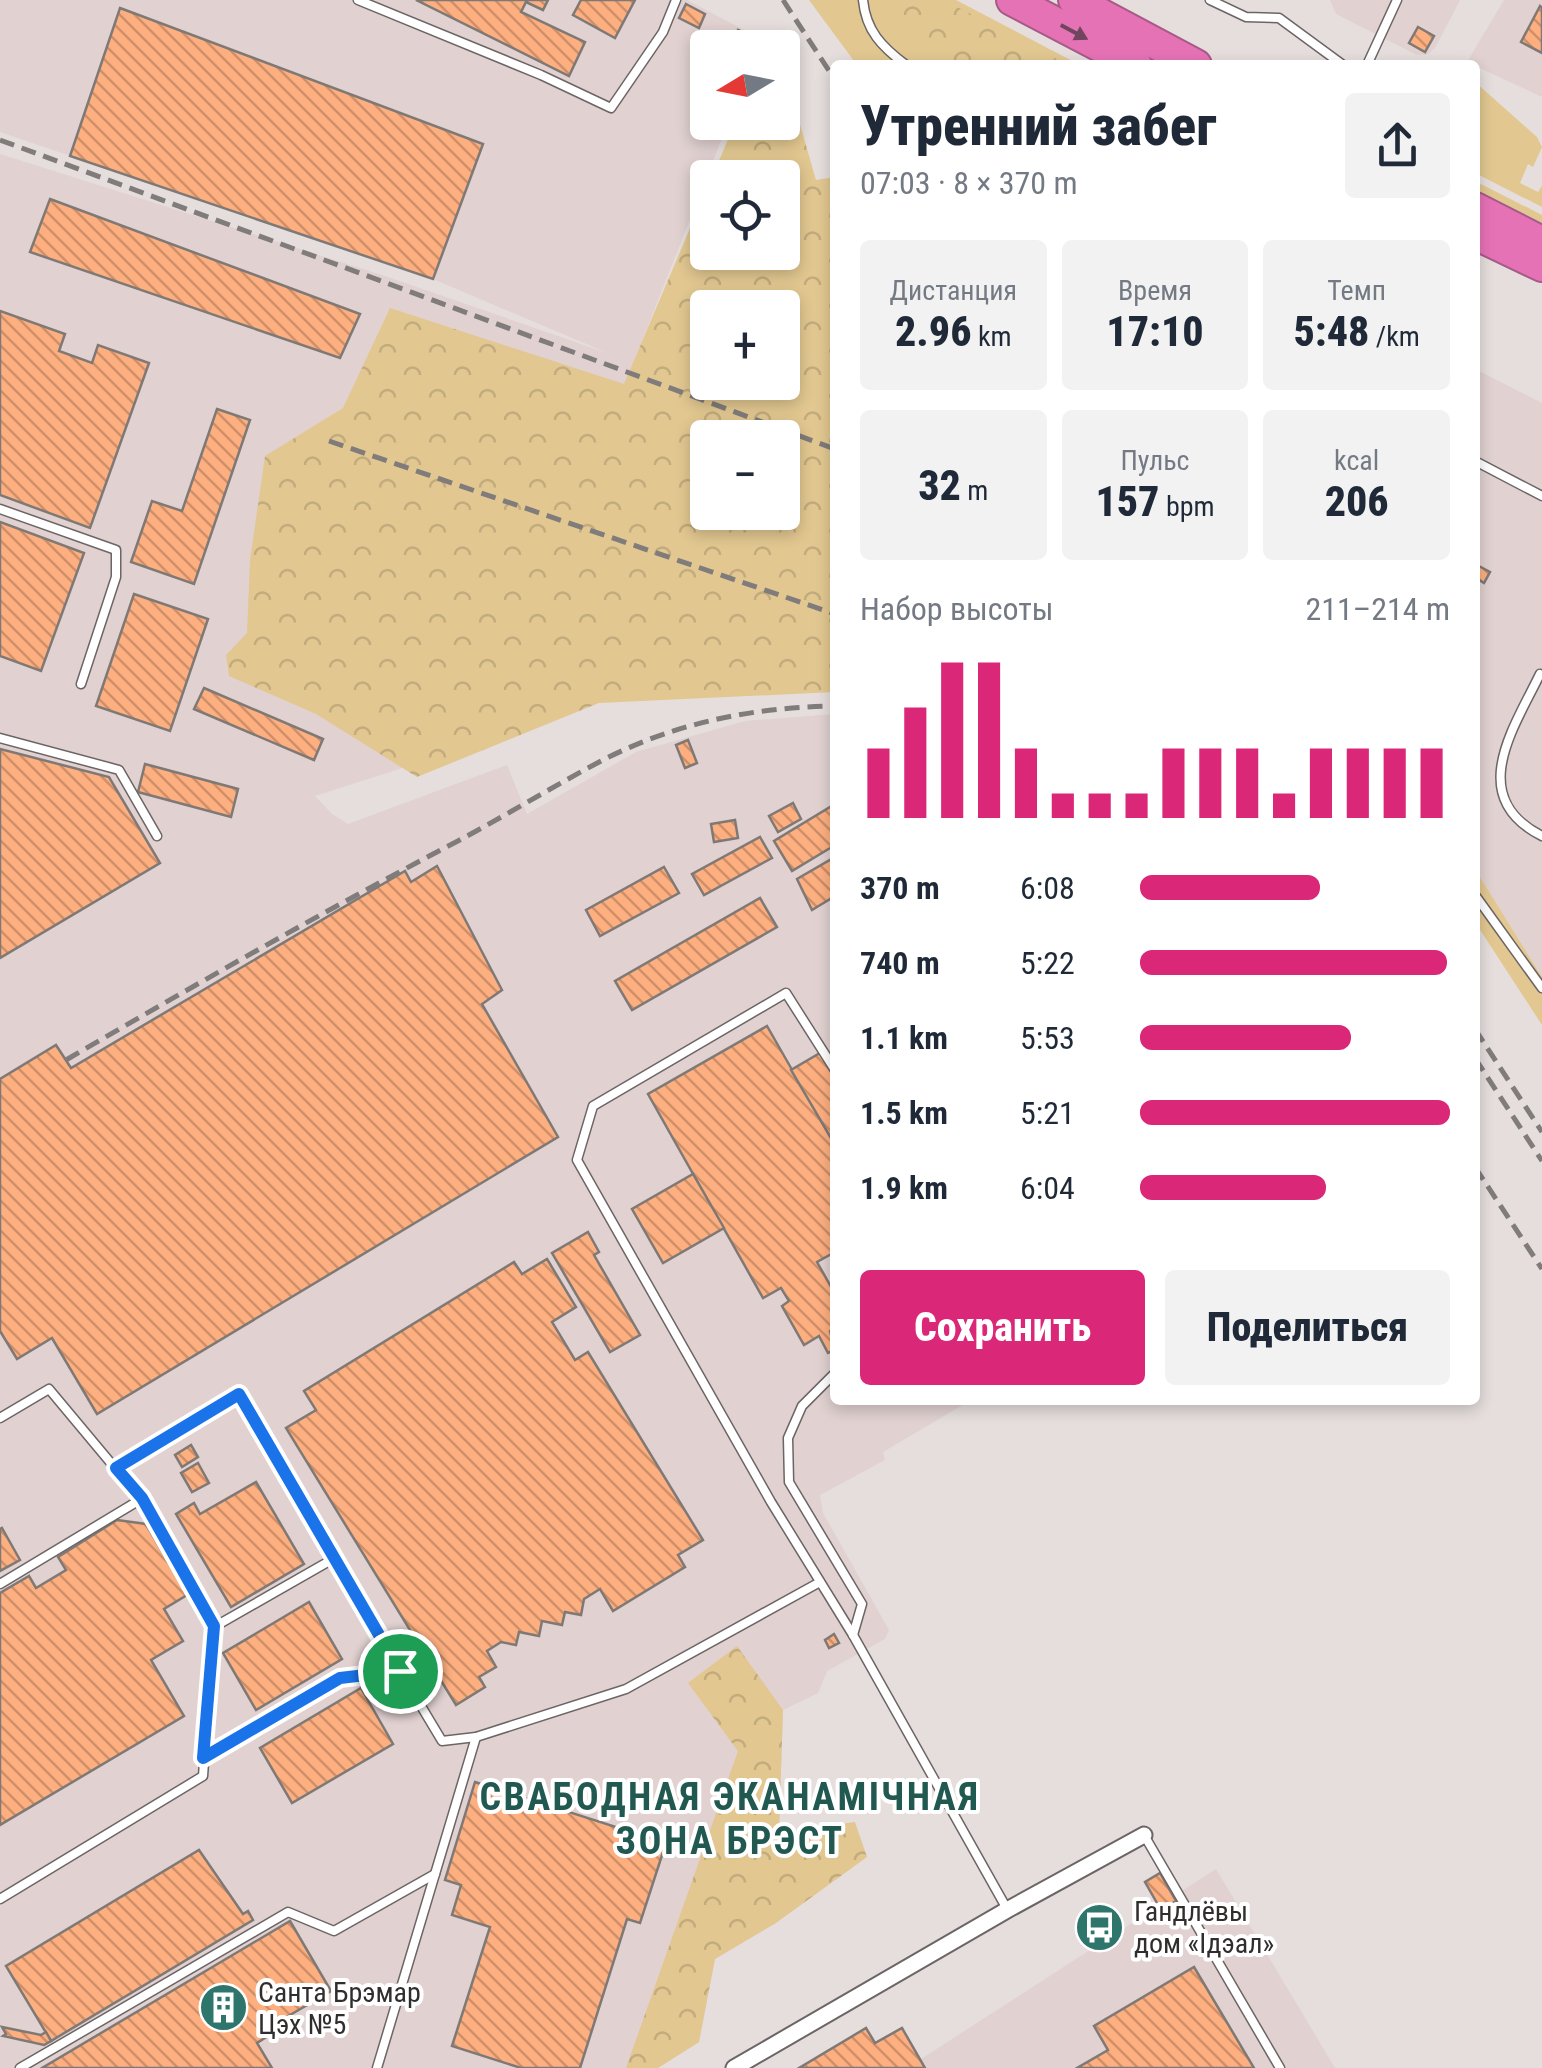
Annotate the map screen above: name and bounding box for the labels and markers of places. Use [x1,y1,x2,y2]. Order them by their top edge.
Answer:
pin [358,1629,443,1714]
place label: Гандлёвы дом «Ідэал» [1134,1895,1274,1960]
bus stop icon: Гандлёвы дом «Ідэал» [1073,1901,1125,1953]
place label: Санта Брэмар Цэх №5 [258,1976,421,2041]
building icon: Санта Брэмар Цэх №5 [197,1982,249,2034]

